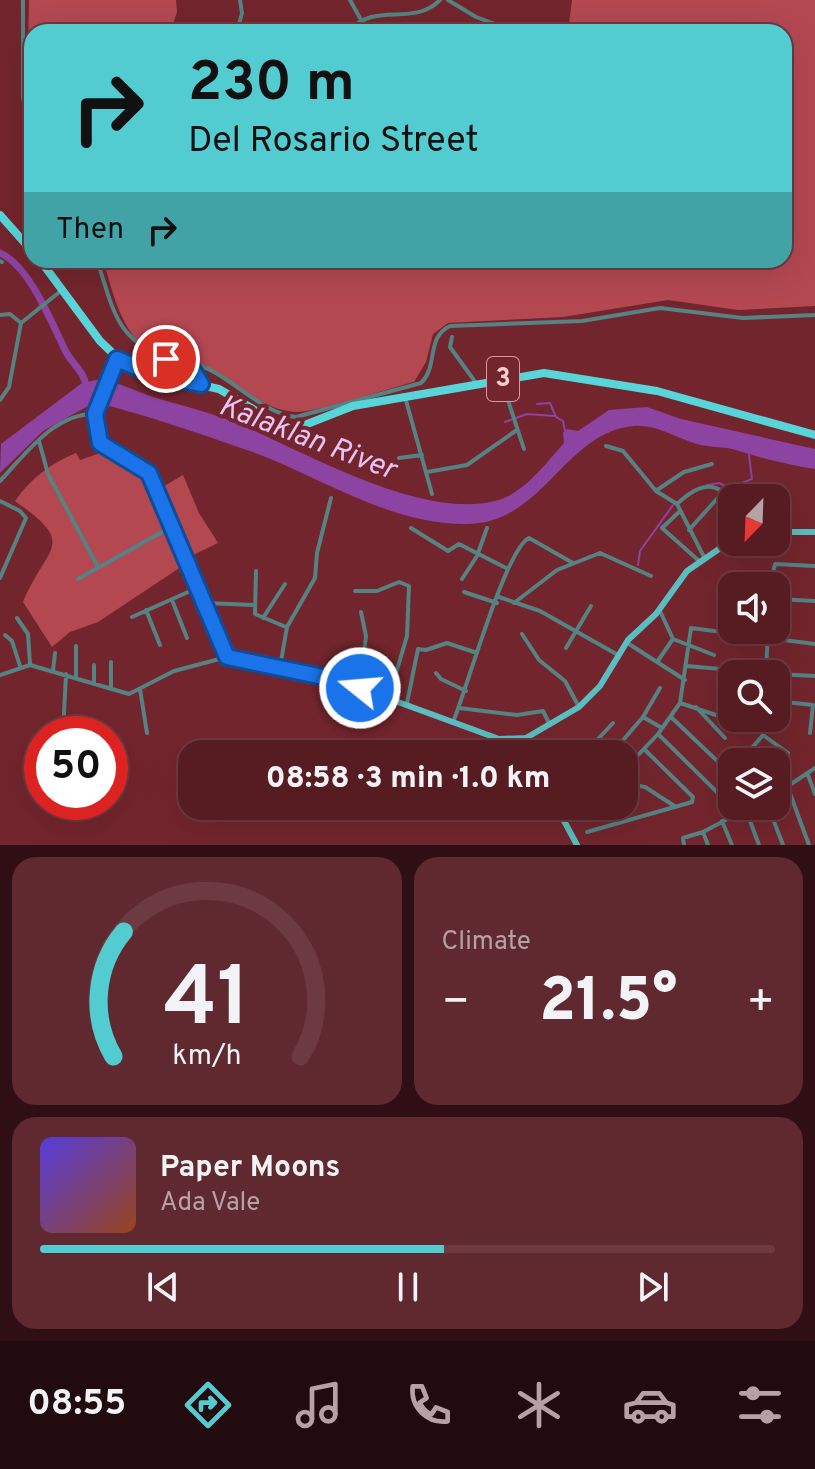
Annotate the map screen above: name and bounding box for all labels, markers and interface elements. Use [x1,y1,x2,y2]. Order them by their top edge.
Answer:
text: 230 m [188,50,355,120]
icon: right [56,56,160,160]
text: Del Rosario Street [188,119,479,165]
icon: right [140,208,184,252]
text: Then [56,212,124,249]
pin [132,325,200,393]
icon: arrive [144,337,188,381]
road number: 3 [487,357,519,401]
water label: Kalaklan River [213,388,403,491]
north arrow [718,484,790,556]
map controls [718,484,790,820]
button: sound [718,572,790,644]
position arrow [318,646,402,730]
button: search [718,660,790,732]
speed limit sign: 50 [24,716,128,820]
button: layers [718,748,790,820]
text: 08:58 · 3 min · 1.0 km [266,761,550,798]
text: Climate [442,926,531,959]
text: 41 [163,950,250,1055]
text: 21.5° [539,966,677,1042]
text: − [442,976,470,1032]
text: + [747,976,775,1032]
text: km/h [172,1039,241,1075]
text: Paper Moons [160,1150,340,1187]
text: Ada Vale [160,1187,260,1220]
icon: previous [141,1265,185,1309]
icon: pause [386,1265,430,1309]
icon: next [631,1265,675,1309]
icon: directions [180,1377,236,1433]
icon: music [291,1377,347,1433]
icon: phone [401,1377,457,1433]
icon: climate [511,1377,567,1433]
icon: car [622,1377,678,1433]
icon: filters [732,1377,788,1433]
text: 08:55 [27,1382,126,1428]

